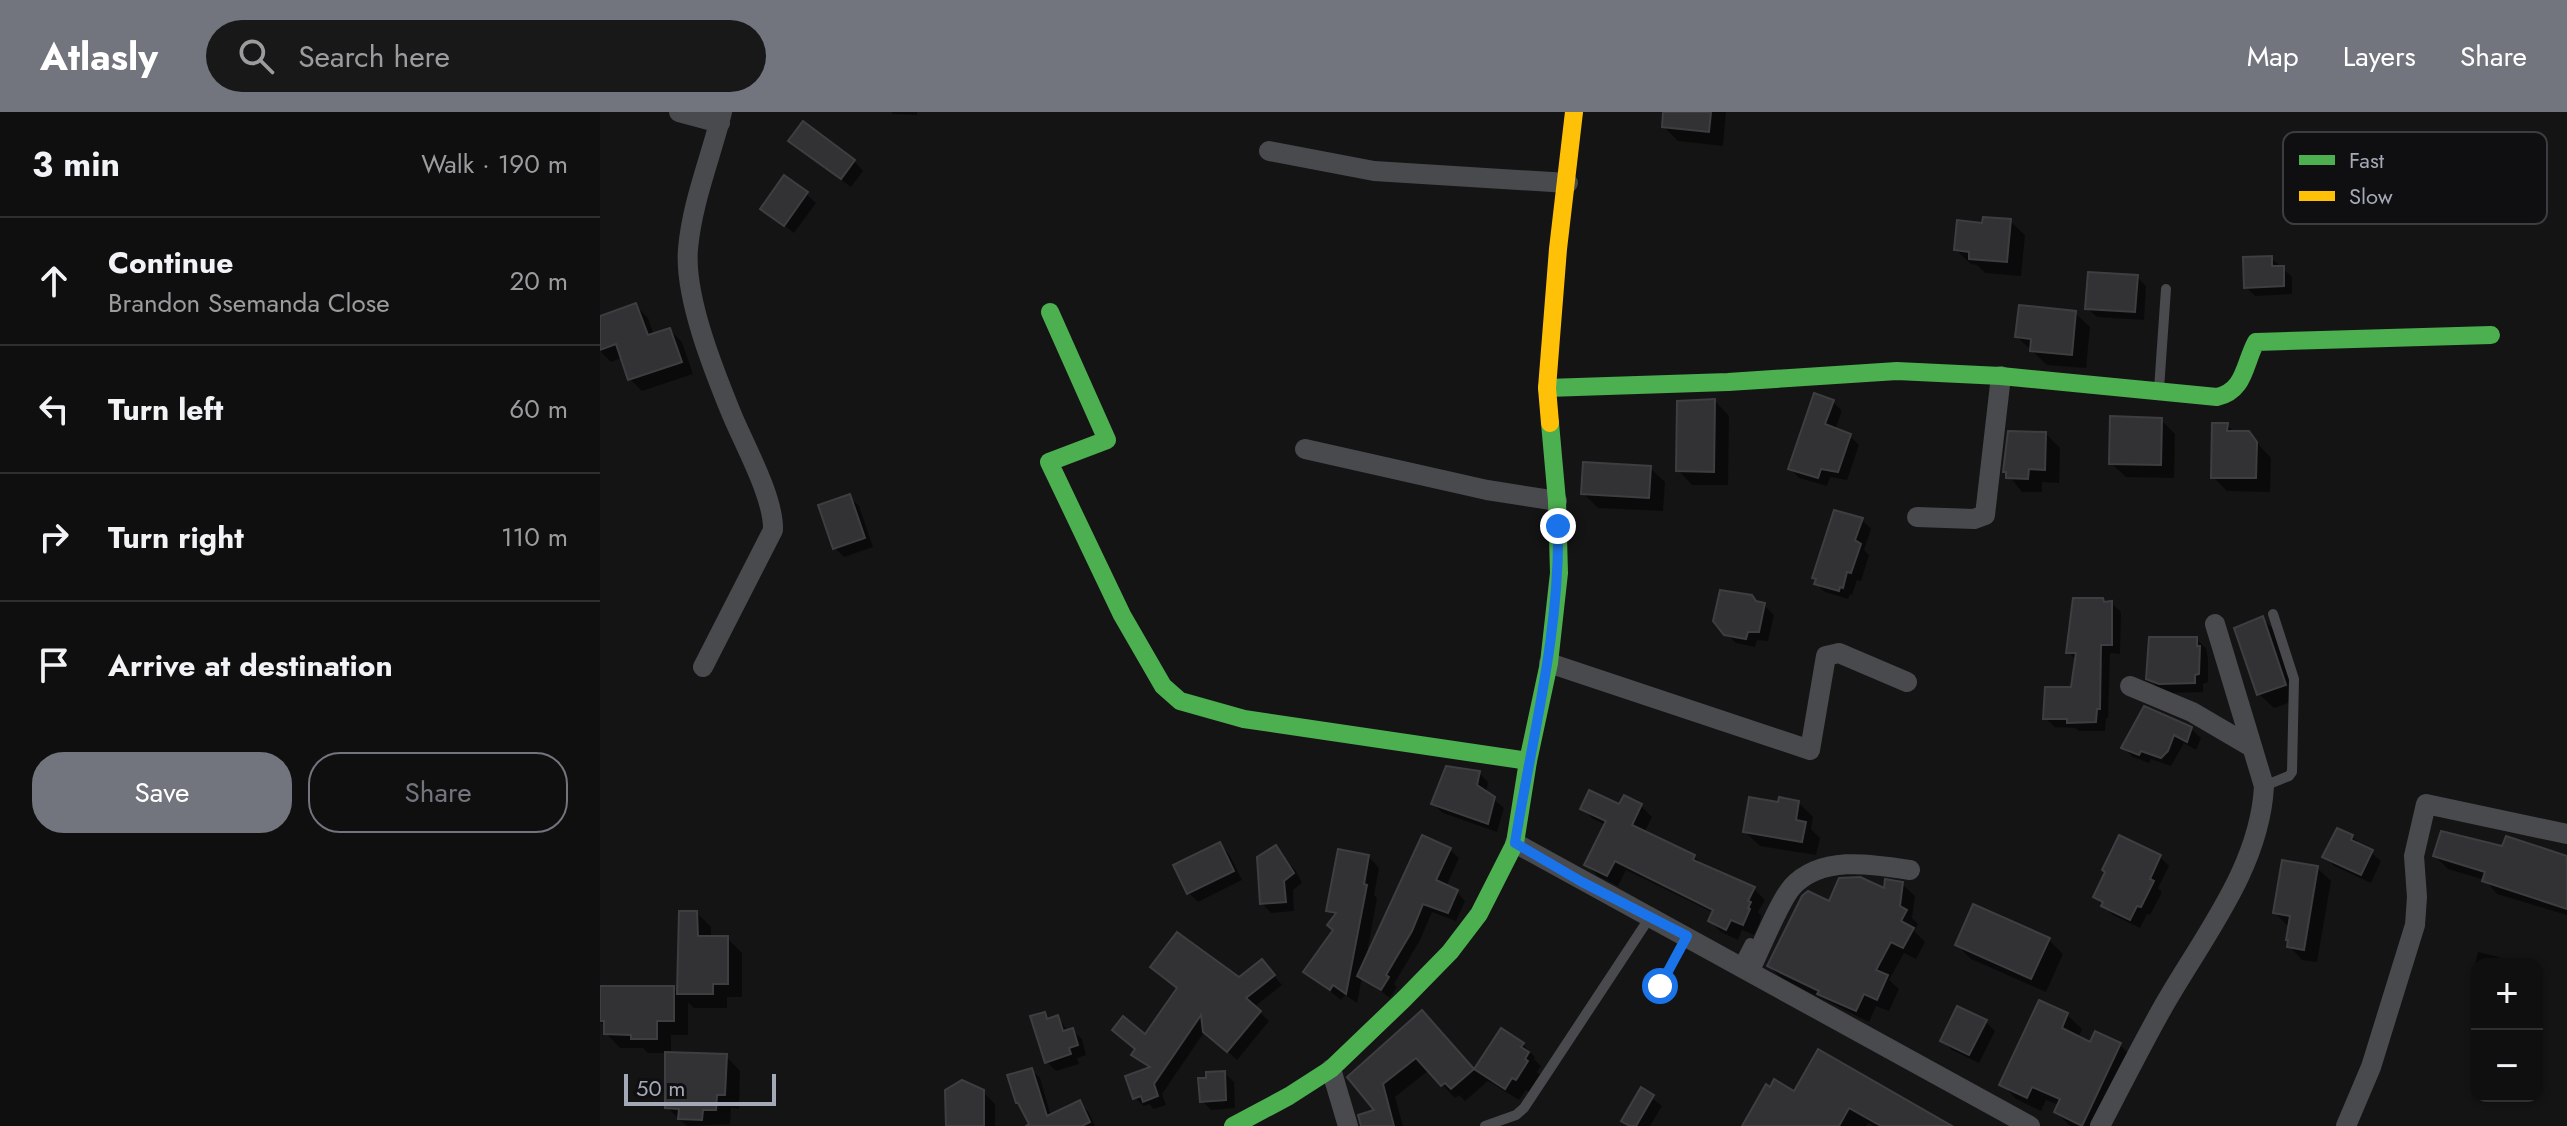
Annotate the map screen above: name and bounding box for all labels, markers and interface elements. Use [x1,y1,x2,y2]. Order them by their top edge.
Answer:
search box [206,20,766,92]
text: Atlasly [40,29,158,84]
icon: search [234,34,278,78]
text: Search here [298,35,450,78]
text: Map [2247,36,2299,77]
text: Layers [2343,36,2416,77]
text: Share [2460,36,2527,77]
legend [2283,132,2547,224]
text: 3 min [32,140,120,189]
text: Fast [2349,144,2385,176]
text: Walk · 190 m [421,145,568,183]
text: Slow [2349,180,2393,212]
text: Continue [108,241,234,284]
icon: ahead [32,259,76,303]
text: 20 m [510,262,568,300]
text: Brandon Ssemanda Close [108,284,390,322]
icon: left [32,387,76,431]
text: Turn left [108,388,223,431]
text: 60 m [509,390,568,428]
route end [1540,508,1576,544]
icon: right [32,515,76,559]
text: Turn right [108,516,244,559]
text: 110 m [501,518,568,556]
icon: arrive [32,643,76,687]
text: Arrive at destination [108,644,393,687]
button: Save [32,752,292,833]
button: Share [308,752,568,833]
map controls [2471,958,2543,1102]
button: + [2471,958,2543,1030]
route start [1642,968,1678,1004]
button: − [2471,1030,2543,1102]
scale bar [624,1070,776,1106]
text: 50 m [636,1072,685,1104]

